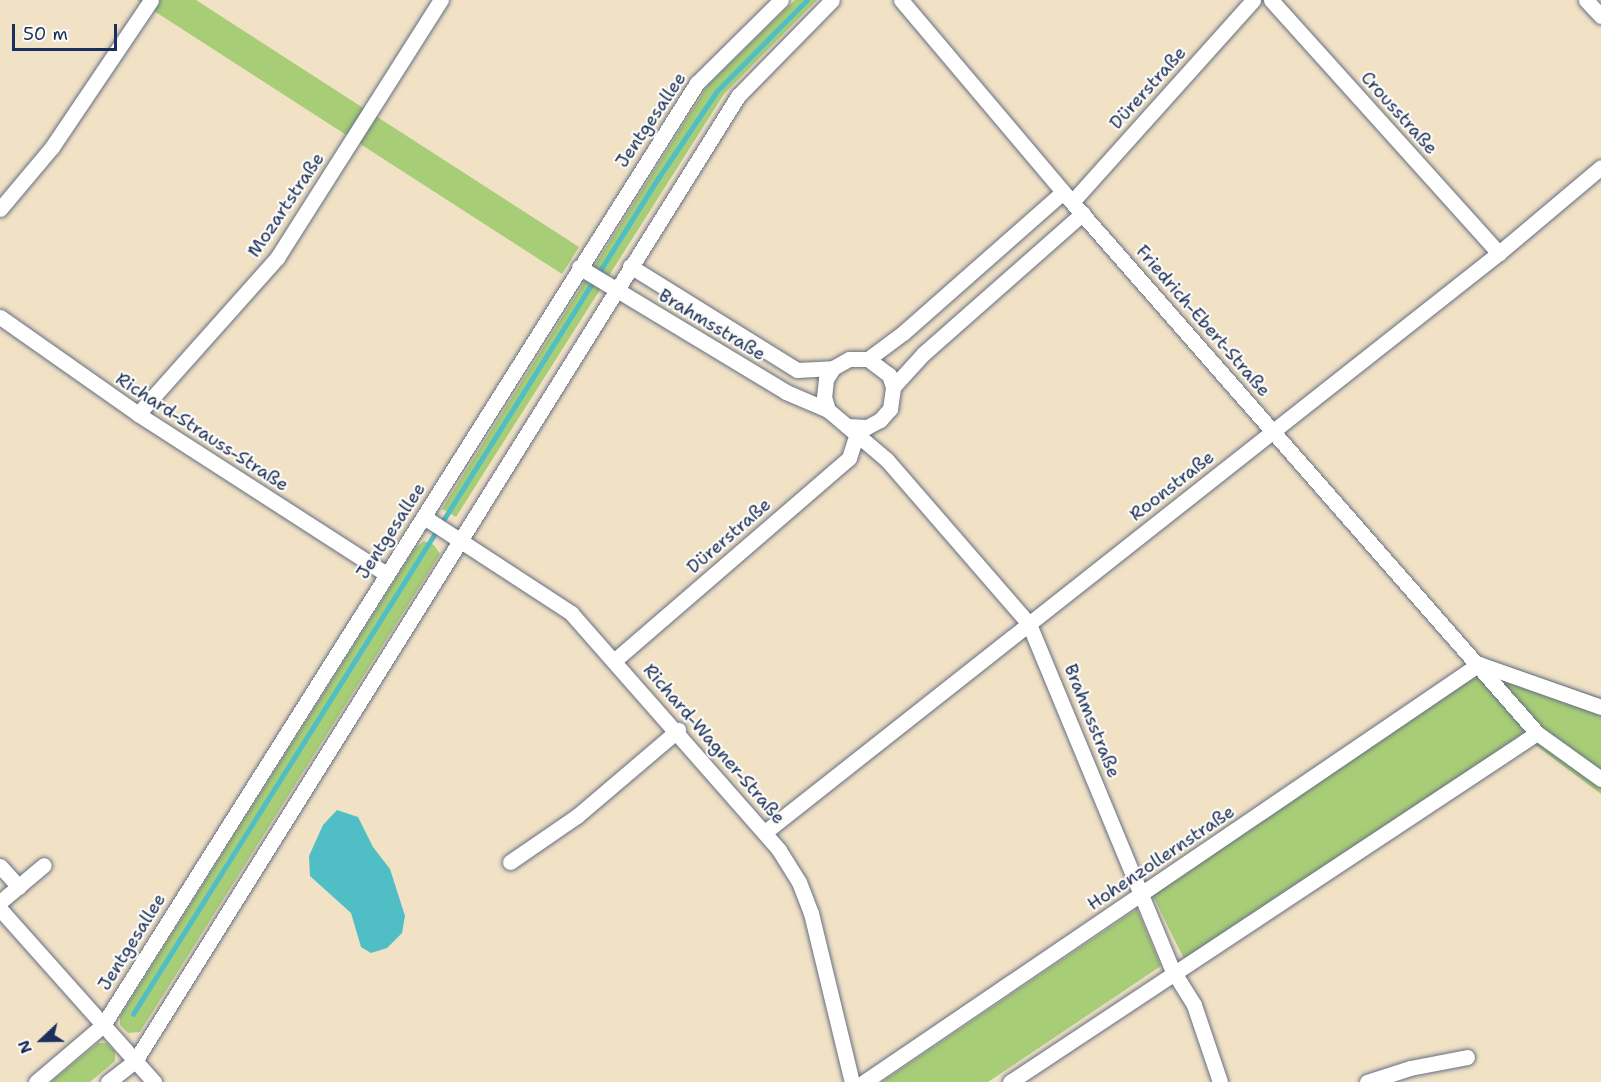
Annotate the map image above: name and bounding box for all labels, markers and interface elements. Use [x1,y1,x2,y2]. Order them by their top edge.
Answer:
scale bar [15,12,120,50]
text: 50 m [23,22,68,46]
street label: Dürerstraße [1105,42,1191,134]
street label: Crousstraße [1356,67,1442,159]
street label: Jentgesallee [611,68,691,172]
street label: Mozartstraße [243,149,329,261]
street label: Friedrich-Ebert-Straße [1131,241,1275,401]
street label: Brahmsstraße [655,285,769,365]
street label: Richard-Strauss-Straße [112,368,292,496]
street label: Roonstraße [1125,446,1219,526]
street label: Jentgesallee [352,479,430,583]
street label: Dürerstraße [683,494,775,578]
street label: Richard-Wagner-Straße [639,660,789,828]
street label: Brahmsstraße [1059,661,1125,781]
street label: Hohenzollernstraße [1083,801,1239,915]
street label: Jentgesallee [94,890,170,994]
north arrow [12,1010,72,1070]
text: N [13,1037,37,1057]

